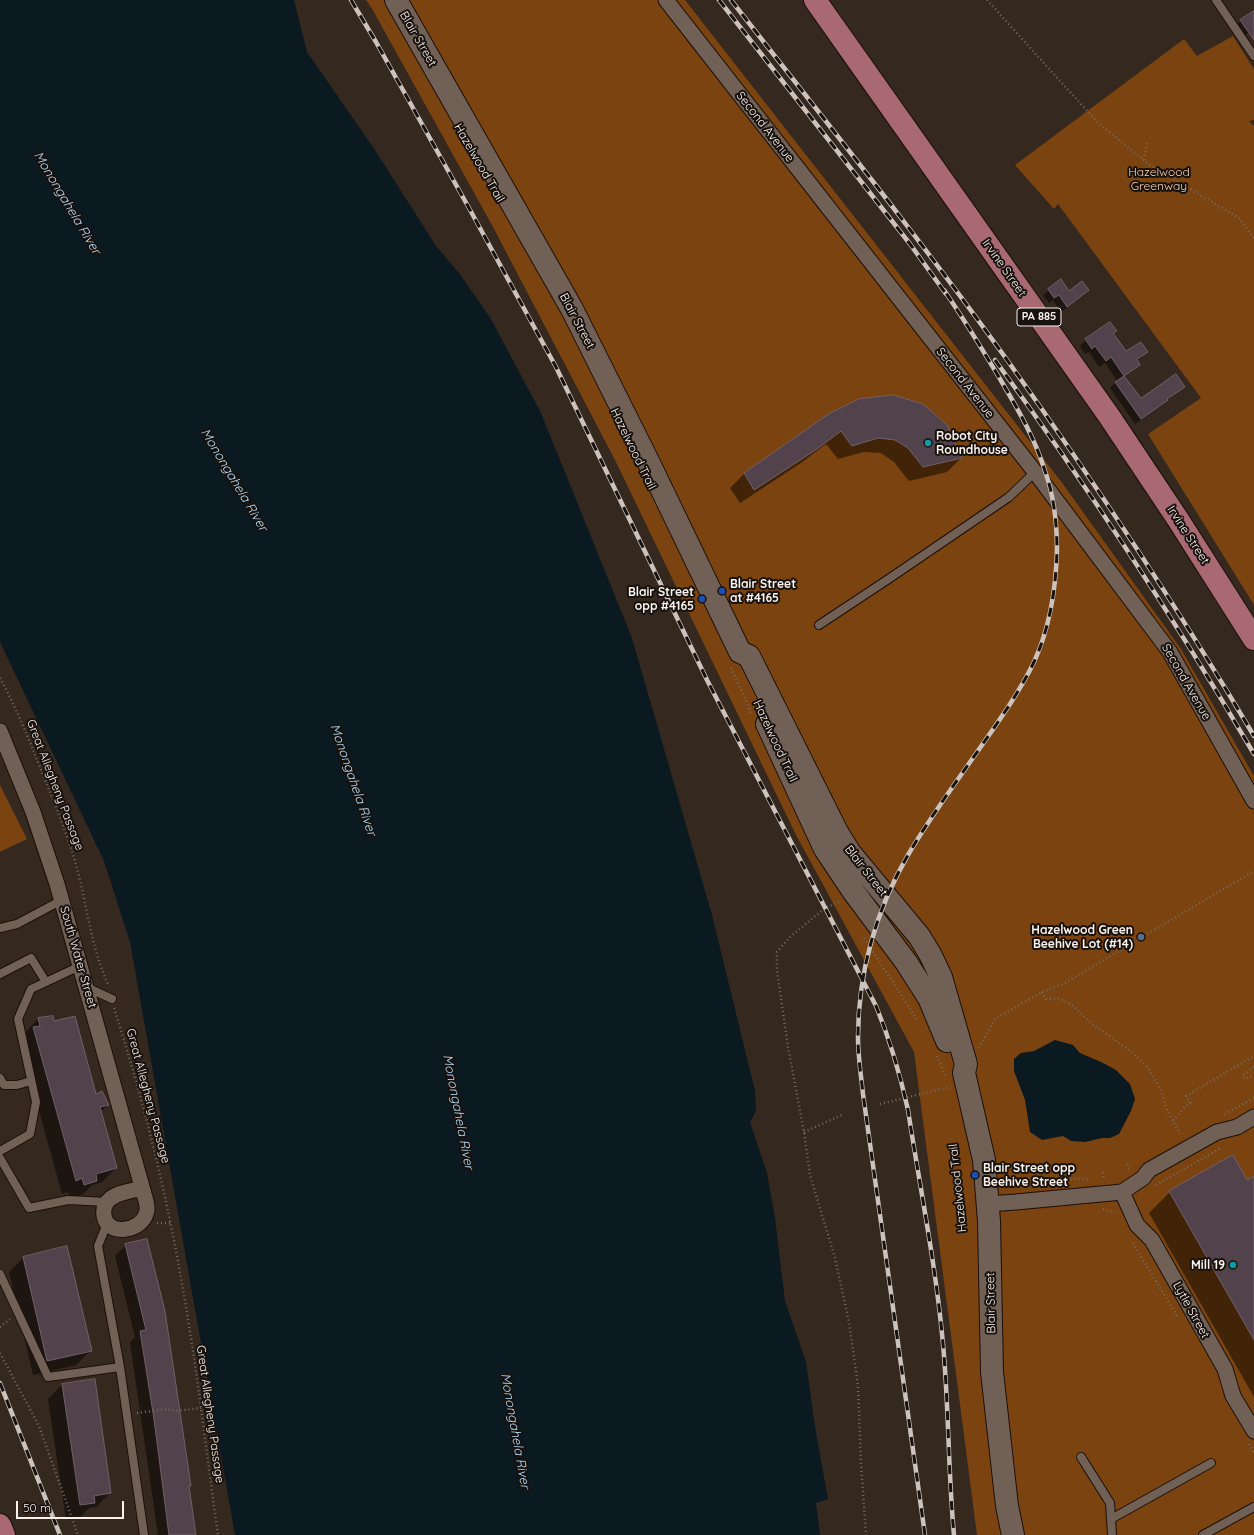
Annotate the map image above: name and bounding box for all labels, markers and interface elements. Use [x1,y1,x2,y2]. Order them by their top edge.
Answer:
street label: Blair Street [396,9,440,69]
street label: Second Avenue [733,89,797,165]
street label: Hazelwood Trail [451,121,507,205]
water label: Monongahela River [30,149,104,257]
park label: Hazelwood Greenway [1128,165,1190,193]
street label: Irvine Street [979,236,1029,300]
street label: Blair Street [556,291,598,351]
road number: PA 885 [1017,308,1061,326]
street label: Second Avenue [933,345,997,421]
street label: Hazelwood Trail [607,406,659,492]
water label: Monongahela River [197,426,271,534]
place label: Robot City Roundhouse [936,429,1008,457]
marker: Robot City Roundhouse [923,438,933,448]
street label: Irvine Street [1164,503,1212,567]
place label: Blair Street at #4165 [730,577,796,605]
place label: Blair Street opp #4165 [628,585,694,613]
marker: Blair Street at #4165 [717,586,727,596]
marker: Blair Street opp #4165 [697,594,707,604]
street label: Second Avenue [1158,641,1214,723]
street label: Hazelwood Trail [750,698,800,784]
street label: Great Allegheny Passage [23,717,87,853]
water label: Monongahela River [327,722,379,838]
street label: Blair Street [842,843,890,899]
street label: South Water Street [57,904,99,1010]
place label: Hazelwood Green Beehive Lot (#14) [1031,923,1133,951]
marker: Hazelwood Green Beehive Lot (#14) [1136,932,1146,942]
street label: Great Allegheny Passage [123,1027,173,1165]
water label: Monongahela River [439,1053,477,1171]
street label: Hazelwood Trail [946,1143,970,1233]
place label: Blair Street opp Beehive Street [983,1161,1075,1189]
marker: Blair Street opp Beehive Street [970,1170,980,1180]
place label: Mill 19 [1191,1258,1225,1272]
marker: Mill 19 [1228,1260,1238,1270]
street label: Blair Street [983,1272,999,1334]
street label: Lytle Street [1170,1279,1212,1341]
street label: Great Allegheny Passage [193,1344,227,1484]
water label: Monongahela River [497,1372,533,1490]
scale bar [18,1493,126,1519]
text: 50 m [23,1500,51,1515]

